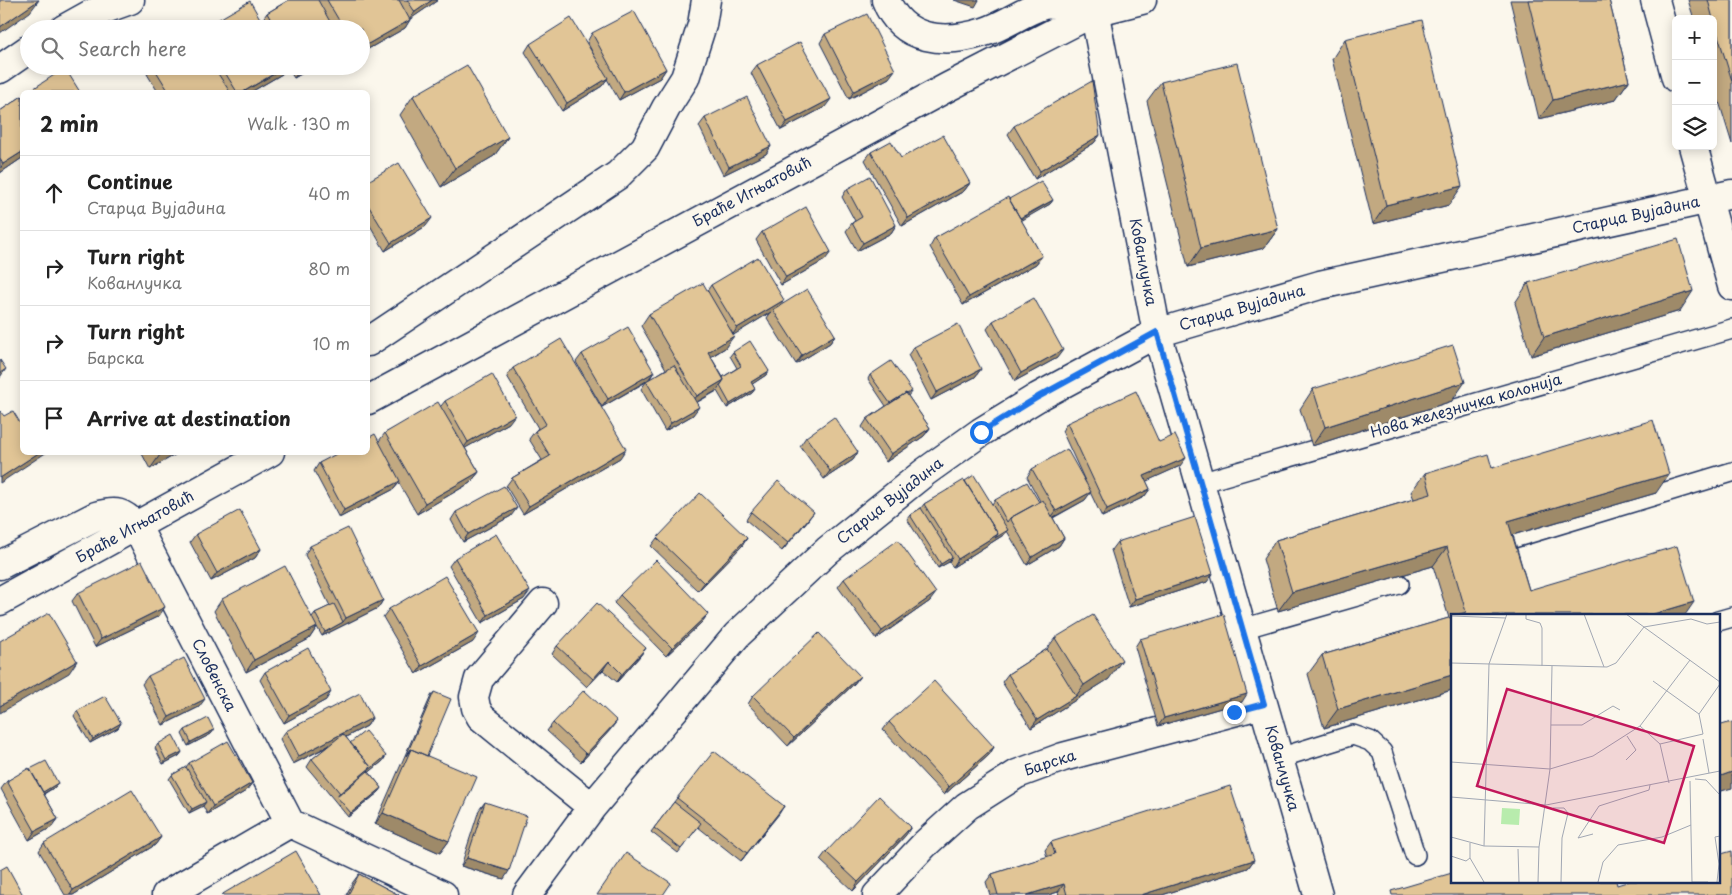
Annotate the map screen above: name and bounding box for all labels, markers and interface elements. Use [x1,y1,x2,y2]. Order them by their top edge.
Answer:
map controls [1672,15,1717,150]
button: + [1672,15,1717,60]
search box [20,20,370,75]
icon: search [38,34,66,62]
text: Search here [78,34,187,62]
button: − [1672,60,1717,105]
button: layers [1672,105,1717,150]
text: 2 min [40,107,99,139]
text: Walk · 130 m [247,111,350,135]
street label: Браће Игњатовић [688,150,815,232]
text: Continue [87,167,173,195]
icon: ahead [40,179,68,207]
text: 40 m [308,181,350,205]
street label: Старца Вујадина [1570,189,1702,238]
text: Старца Вујадина [87,195,225,219]
street label: Кованлучка [1125,216,1164,308]
text: Turn right [87,242,185,270]
icon: right [40,254,68,282]
text: 80 m [308,256,350,280]
text: Кованлучка [87,270,182,294]
street label: Старца Вујадина [1176,277,1308,336]
text: Turn right [87,317,185,345]
icon: right [40,329,68,357]
text: 10 m [313,331,350,355]
text: Барска [87,345,144,369]
street label: Нова железничка колонија [1367,366,1564,443]
icon: arrive [40,404,68,432]
text: Arrive at destination [87,404,291,432]
route start [970,421,993,444]
street label: Старца Вујадина [831,450,948,549]
street label: Браће Игњатовић [71,484,197,568]
inset map [1451,614,1720,882]
street label: Словенска [187,634,244,715]
route end [1223,701,1246,724]
street label: Кованлучка [1260,722,1307,814]
street label: Барска [1021,742,1079,781]

